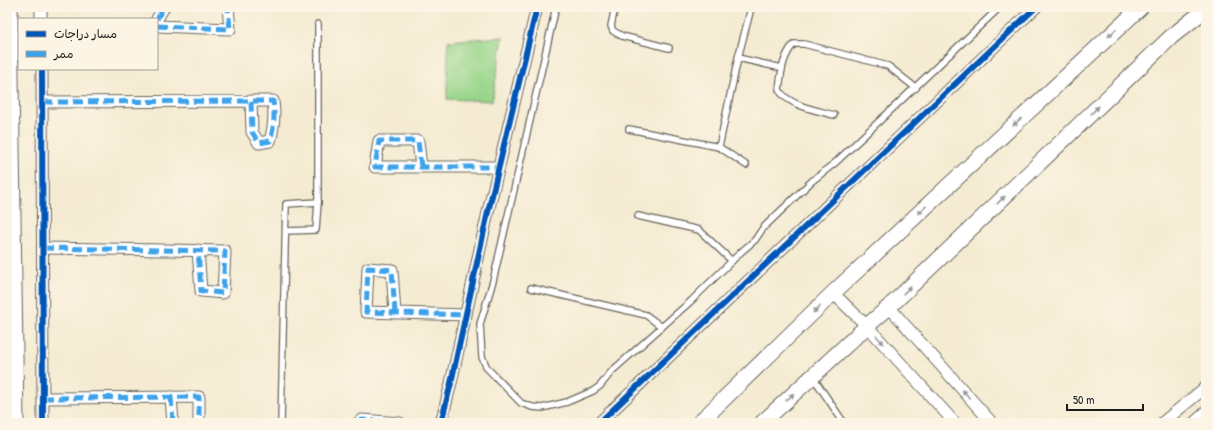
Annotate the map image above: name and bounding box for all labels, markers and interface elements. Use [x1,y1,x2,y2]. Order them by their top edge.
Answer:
legend [18,18,158,70]
text: مسار دراجات [54,25,117,42]
one-way arrow [1107,28,1117,38]
text: ممر [53,45,73,62]
one-way arrow [1090,105,1100,115]
one-way arrow [1012,117,1022,126]
one-way arrow [996,195,1006,205]
one-way arrow [917,205,927,215]
one-way arrow [902,285,912,295]
one-way arrow [812,304,822,314]
one-way arrow [875,336,884,345]
scale bar [1067,386,1143,412]
one-way arrow [962,389,971,399]
text: 50 m [1073,391,1094,408]
one-way arrow [786,393,795,402]

